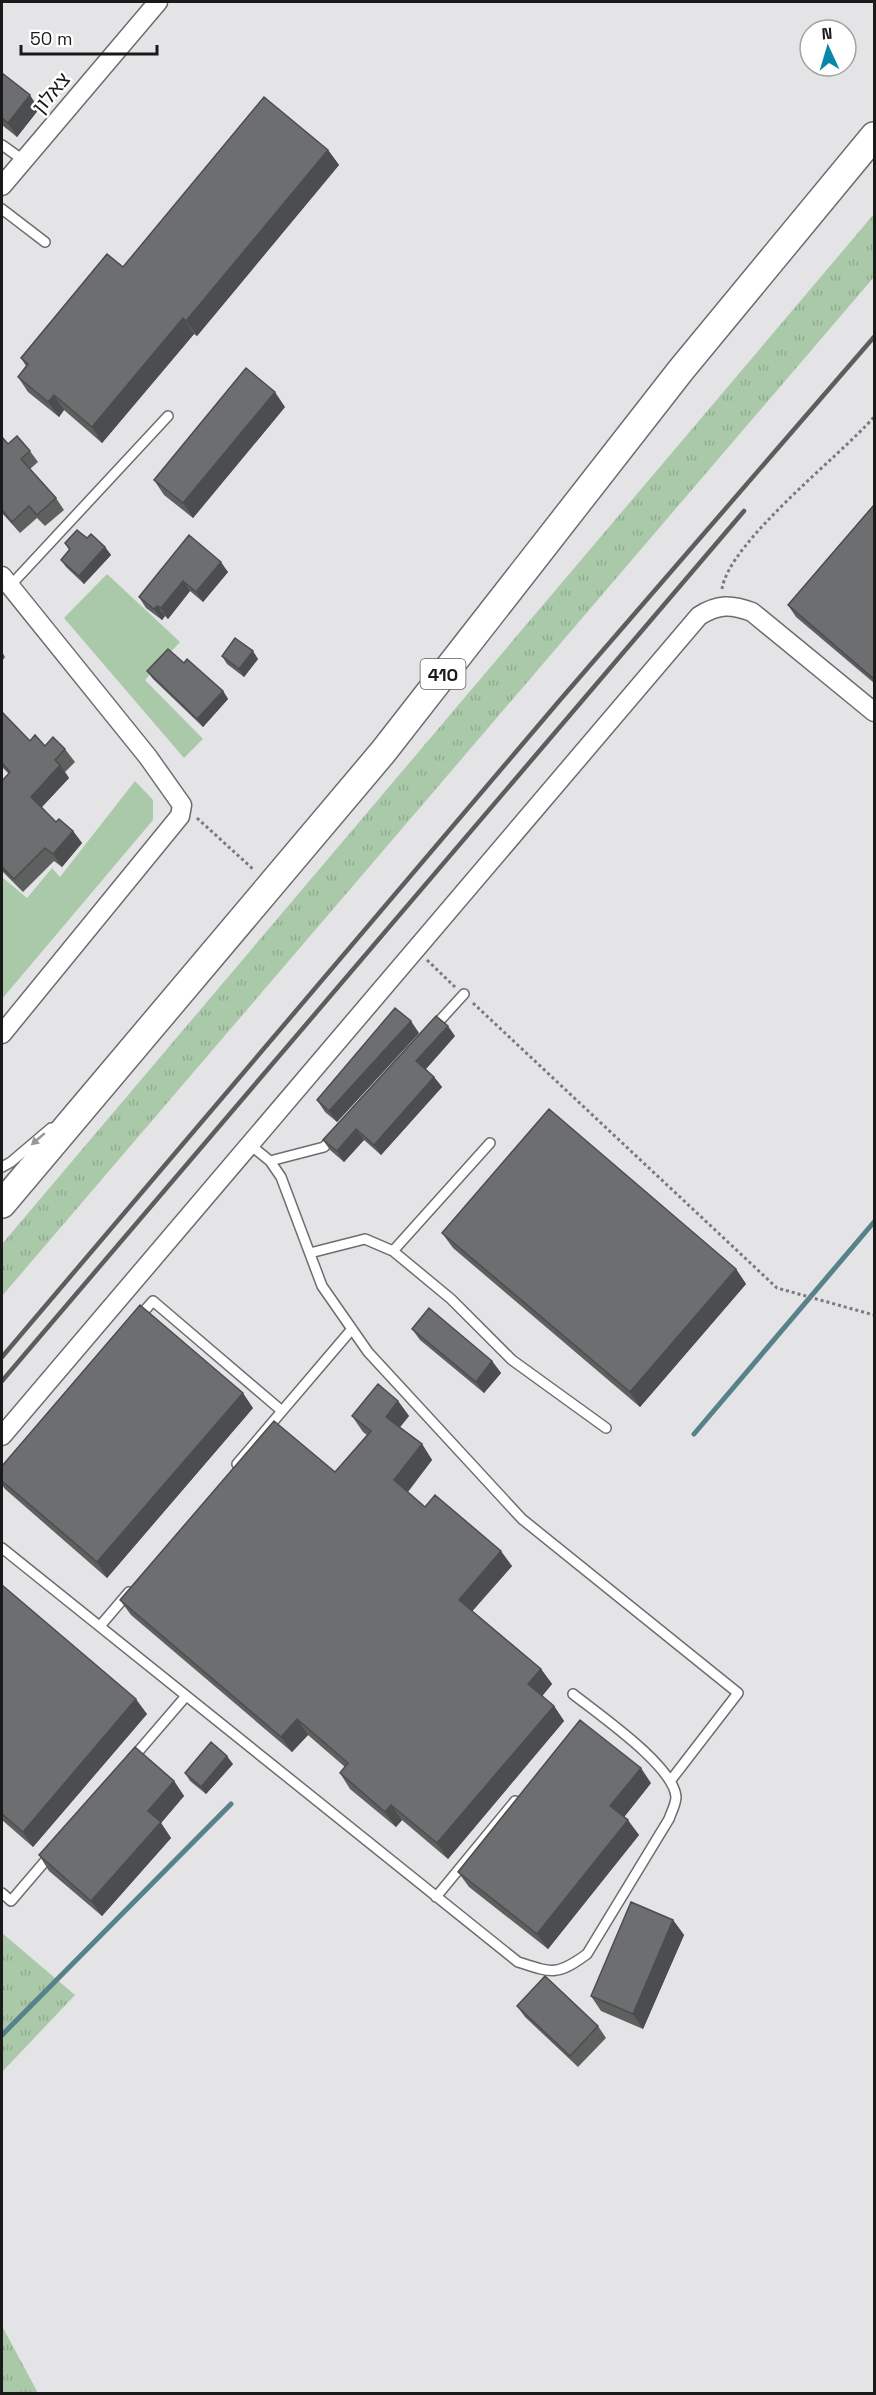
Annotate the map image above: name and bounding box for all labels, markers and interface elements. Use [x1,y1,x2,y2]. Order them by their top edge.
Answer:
scale bar [21,18,158,56]
north arrow [798,18,858,78]
text: N [821,23,833,44]
text: 50 m [30,27,72,50]
street label: צאלון [26,67,76,119]
road number: 410 [420,659,466,689]
one-way arrow [31,1132,46,1145]

